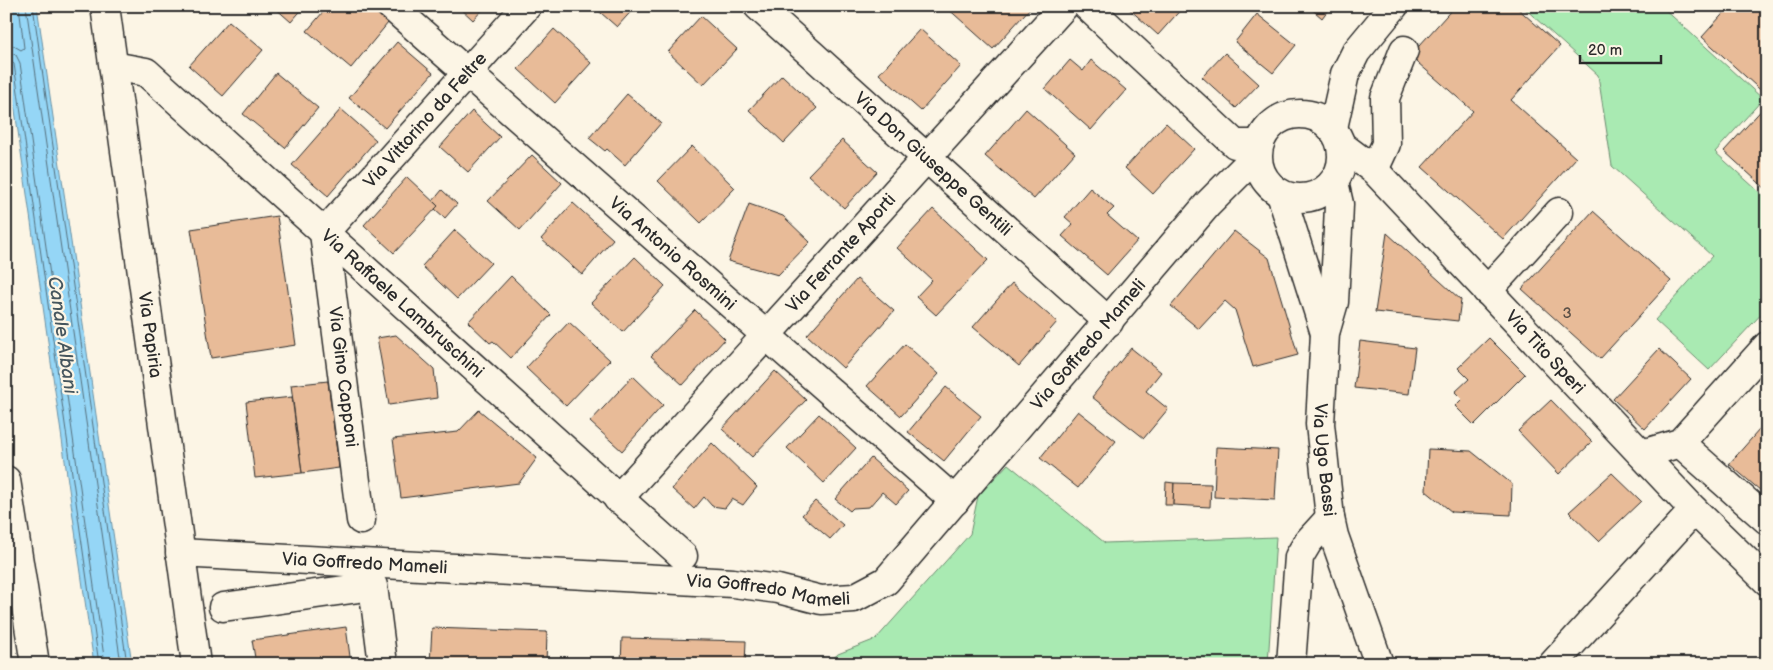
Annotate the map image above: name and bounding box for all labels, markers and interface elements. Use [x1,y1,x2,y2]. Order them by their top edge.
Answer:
scale bar [1580,32,1662,64]
text: 20 m [1588,41,1622,60]
street label: Via Vittorino da Feltre [359,48,491,192]
street label: Via Don Giuseppe Gentili [850,88,1016,240]
street label: Via Ferrante Aporti [782,189,900,317]
street label: Via Antonio Rosmini [605,192,741,315]
street label: Via Raffaele Lambruschini [317,225,488,382]
water label: Canale Albani [42,275,82,396]
street label: Via Goffredo Mameli [1026,275,1150,414]
street label: Via Papiria [134,290,167,379]
house number: 3 [1562,304,1572,323]
street label: Via Gino Capponi [324,305,362,449]
street label: Via Tito Speri [1501,306,1590,398]
street label: Via Ugo Bassi [1309,402,1340,517]
street label: Via Goffredo Mameli [281,548,448,578]
street label: Via Goffredo Mameli [686,570,851,611]

